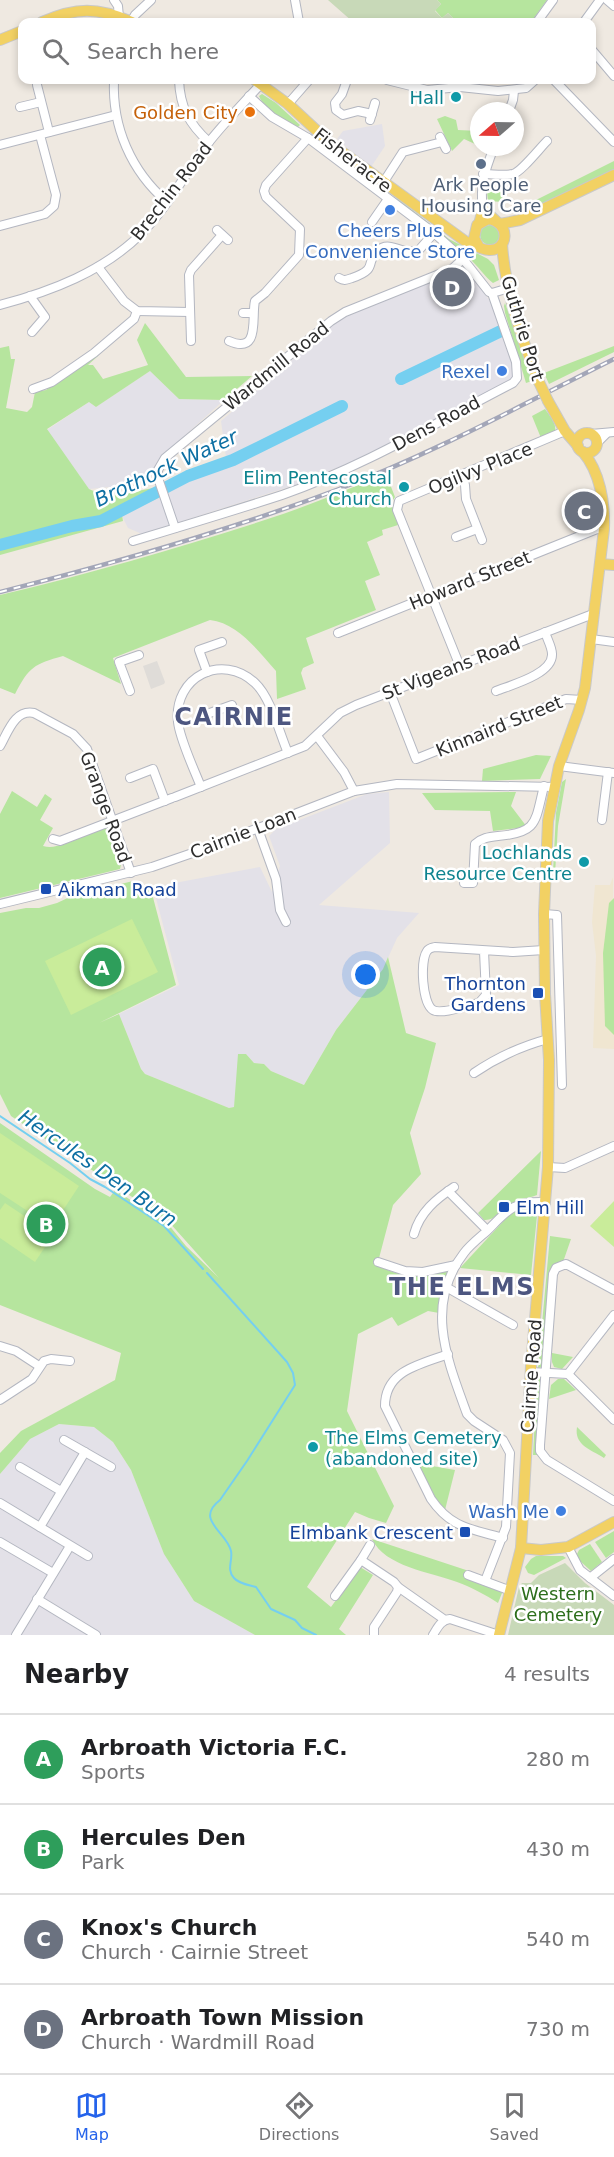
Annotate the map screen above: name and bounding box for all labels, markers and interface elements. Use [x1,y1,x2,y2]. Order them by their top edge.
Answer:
search box [18,18,596,84]
icon: search [39,35,72,68]
text: Search here [87,39,219,64]
place label: Hall [409,87,444,108]
marker: Hall [449,90,463,104]
place label: Golden City [133,102,238,123]
north arrow [470,102,524,156]
marker: Golden City [243,105,257,119]
street label: Fisheracre [310,123,396,197]
street label: Brechin Road [126,138,216,244]
marker: Ark People Housing Care [474,157,488,171]
place label: Ark People Housing Care [421,174,541,216]
marker: Cheers Plus Convenience Store [383,203,397,217]
place label: Cheers Plus Convenience Store [305,220,475,262]
pin: D [432,264,472,310]
street label: Guthrie Port [497,273,549,383]
street label: Wardmill Road [219,317,333,415]
place label: Rexel [441,361,490,382]
marker: Rexel [495,364,509,378]
street label: Dens Road [388,391,484,455]
water label: Brothock Water [91,424,243,512]
street label: Ogilvy Place [425,438,535,498]
place label: Elim Pentecostal Church [243,467,392,509]
marker: Elim Pentecostal Church [397,480,411,494]
pin: C [564,488,604,534]
street label: Howard Street [406,546,534,614]
street label: St Vigeans Road [379,632,523,704]
street label: Kinnaird Street [433,691,565,761]
district label: CAIRNIE [174,703,294,731]
street label: Grange Road [76,748,136,866]
street label: Cairnie Loan [187,803,299,863]
place label: Lochlands Resource Centre [424,842,572,884]
marker: Lochlands Resource Centre [577,855,591,869]
place label: Aikman Road [58,879,177,900]
marker: Aikman Road [39,882,53,896]
pin: A [82,944,122,990]
your location [351,960,380,989]
place label: Thornton Gardens [444,973,526,1015]
marker: Thornton Gardens [531,986,545,1000]
water label: Hercules Den Burn [14,1104,182,1232]
place label: Elm Hill [516,1197,584,1218]
marker: Elm Hill [497,1200,511,1214]
pin: B [26,1202,66,1246]
district label: THE ELMS [389,1273,535,1301]
street label: Cairnie Road [517,1318,545,1434]
place label: The Elms Cemetery (abandoned site) [324,1427,502,1469]
marker: The Elms Cemetery (abandoned site) [306,1440,320,1454]
place label: Wash Me [468,1501,549,1522]
marker: Wash Me [554,1504,568,1518]
place label: Elmbank Crescent [290,1522,453,1543]
marker: Elmbank Crescent [458,1525,472,1539]
park label: Western Cemetery [514,1583,603,1625]
text: Nearby [24,1659,129,1689]
text: 4 results [504,1662,590,1686]
text: Arbroath Victoria F.C. [81,1735,348,1760]
text: A [36,1747,51,1771]
text: 280 m [526,1747,590,1771]
text: Sports [81,1760,145,1784]
text: Hercules Den [81,1825,246,1850]
text: B [36,1837,51,1861]
text: 430 m [526,1837,590,1861]
text: Park [81,1850,124,1874]
text: Knox's Church [81,1915,258,1940]
text: C [36,1927,51,1951]
text: 540 m [526,1927,590,1951]
text: Church · Cairnie Street [81,1940,308,1964]
text: Arbroath Town Mission [81,2005,364,2030]
text: D [35,2017,52,2041]
text: 730 m [526,2017,590,2041]
text: Church · Wardmill Road [81,2030,315,2054]
tab: Map [75,2089,109,2144]
tab: Directions [259,2089,339,2144]
tab: Saved [490,2089,539,2144]

